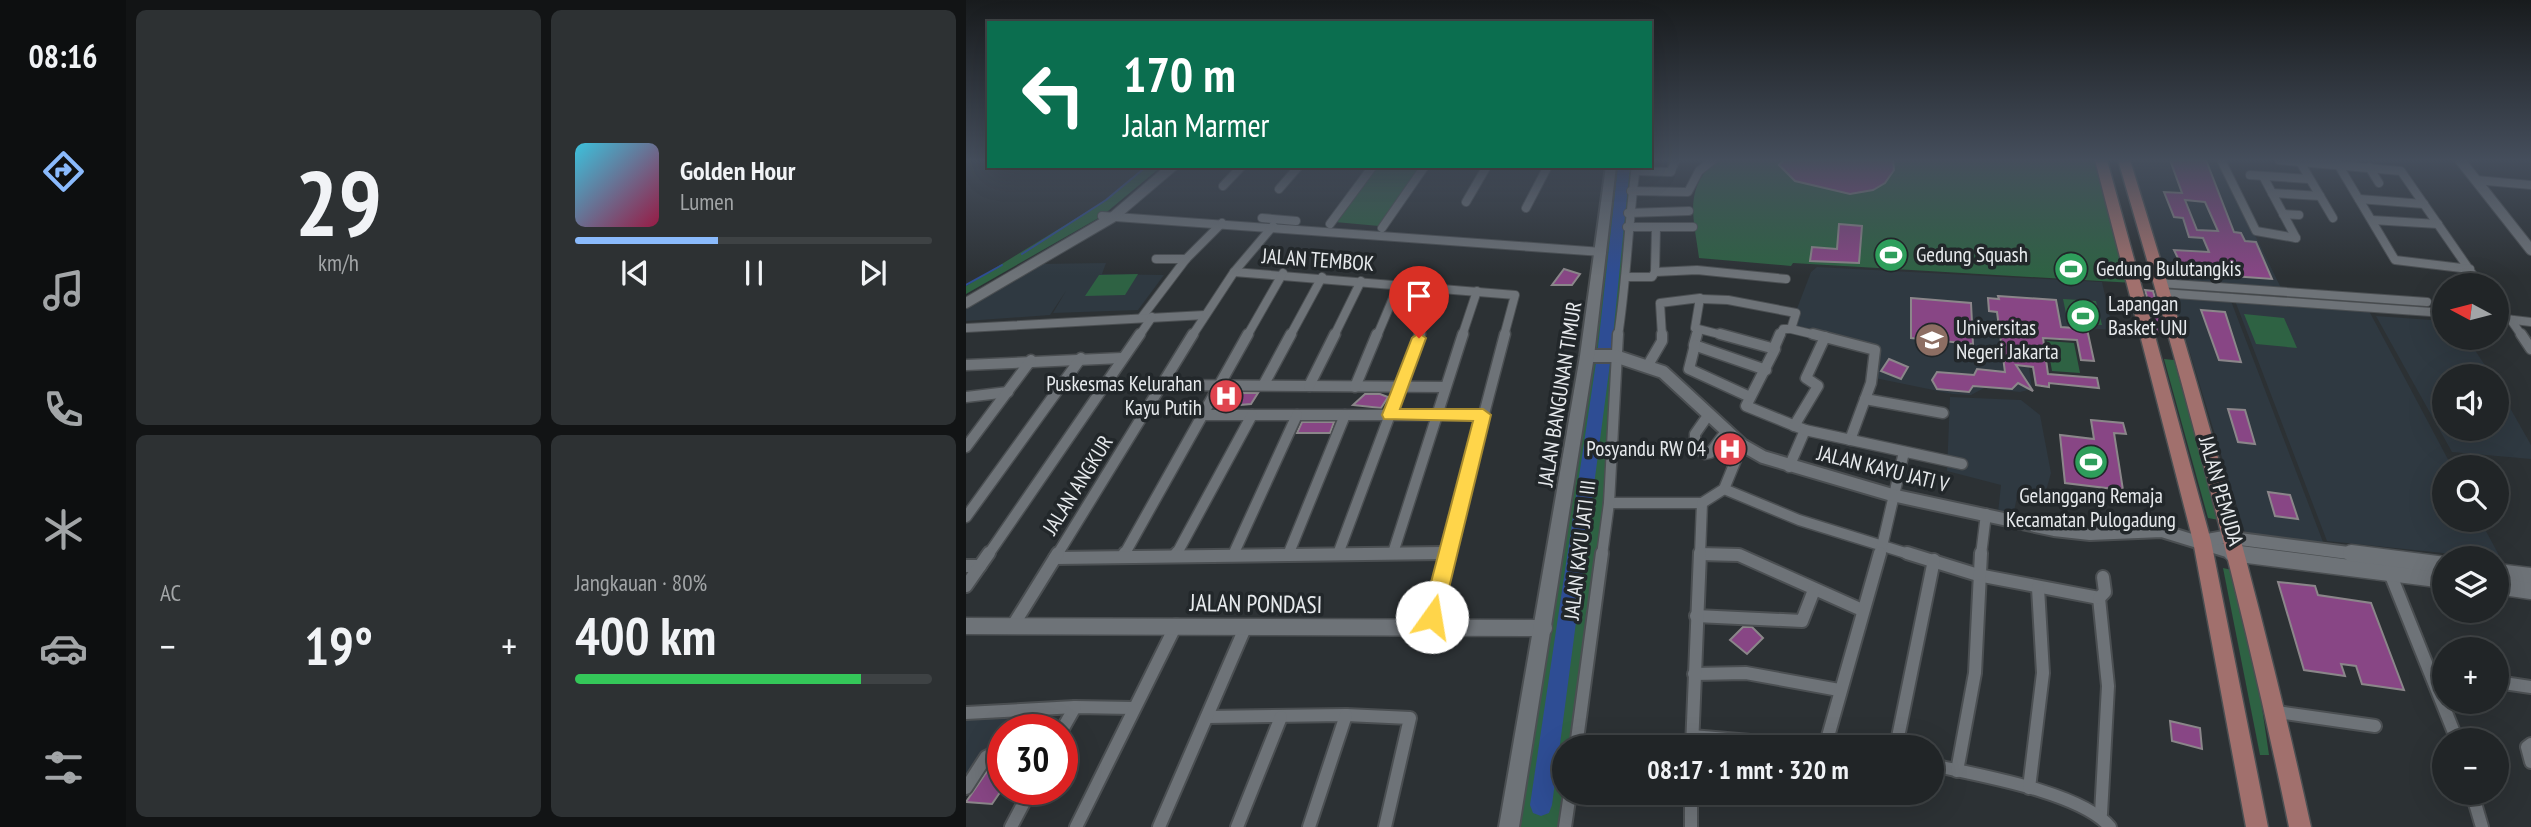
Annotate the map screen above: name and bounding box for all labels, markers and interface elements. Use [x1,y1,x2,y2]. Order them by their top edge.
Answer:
text: 08:16 [28,35,98,77]
text: 170 m [1123,42,1236,106]
icon: left [1008,49,1099,140]
text: Jalan Marmer [1123,104,1269,146]
text: 29 [295,143,382,261]
icon: directions [39,147,88,196]
text: Golden Hour [680,154,795,187]
text: Lumen [680,187,734,216]
sports icon: Gedung Squash [1872,236,1910,274]
place label: Gedung Squash [1916,241,2028,268]
street label: JALAN TEMBOK [1260,242,1375,277]
text: km/h [318,248,359,277]
sports icon: Gedung Bulutangkis [2052,250,2090,288]
icon: previous [616,254,654,292]
icon: pause [735,254,773,292]
icon: next [854,254,892,292]
place label: Gedung Bulutangkis [2096,255,2241,282]
icon: music [39,266,88,315]
pin [1389,266,1449,338]
north arrow [2432,273,2510,350]
map controls [2432,273,2509,805]
icon: arrive [1400,277,1438,315]
place label: Lapangan Basket UNJ [2108,290,2188,341]
sports icon: Lapangan Basket UNJ [2064,297,2102,335]
street label: JALAN BANGUNAN TIMUR [1531,299,1587,489]
place label: Universitas Negeri Jakarta [1956,314,2059,365]
school or university icon: Universitas Negeri Jakarta [1913,321,1951,359]
button: sound [2432,364,2509,441]
place label: Puskesmas Kelurahan Kayu Putih [1046,370,1202,421]
hospital icon: Puskesmas Kelurahan Kayu Putih [1207,377,1245,415]
icon: phone [39,385,88,434]
street label: JALAN ANGKUR [1036,430,1119,540]
hospital icon: Posyandu RW 04 [1711,430,1749,468]
street label: JALAN PEMUDA [2193,432,2250,549]
place label: Posyandu RW 04 [1586,435,1707,462]
street label: JALAN KAYU JATI V [1813,439,1952,498]
sports icon: Gelanggang Remaja Kecamatan Pulogadung [2072,443,2110,481]
button: search [2432,455,2509,532]
street label: JALAN KAYU JATI III [1557,479,1601,622]
place label: Gelanggang Remaja Kecamatan Pulogadung [2006,482,2176,533]
icon: climate [39,505,88,554]
button: layers [2432,546,2509,623]
text: Jangkauan · 80% [575,568,707,597]
text: AC [160,578,181,607]
position arrow [1395,580,1469,654]
street label: JALAN PONDASI [1188,587,1323,620]
text: 400 km [575,602,716,669]
text: 19° [304,612,373,679]
text: − [160,621,176,670]
text: + [501,621,517,670]
icon: car [39,624,88,673]
button: + [2432,637,2509,714]
speed limit sign: 30 [987,714,1078,805]
button: − [2432,728,2509,805]
icon: filters [39,743,88,792]
text: 08:17 · 1 mnt · 320 m [1647,753,1849,786]

